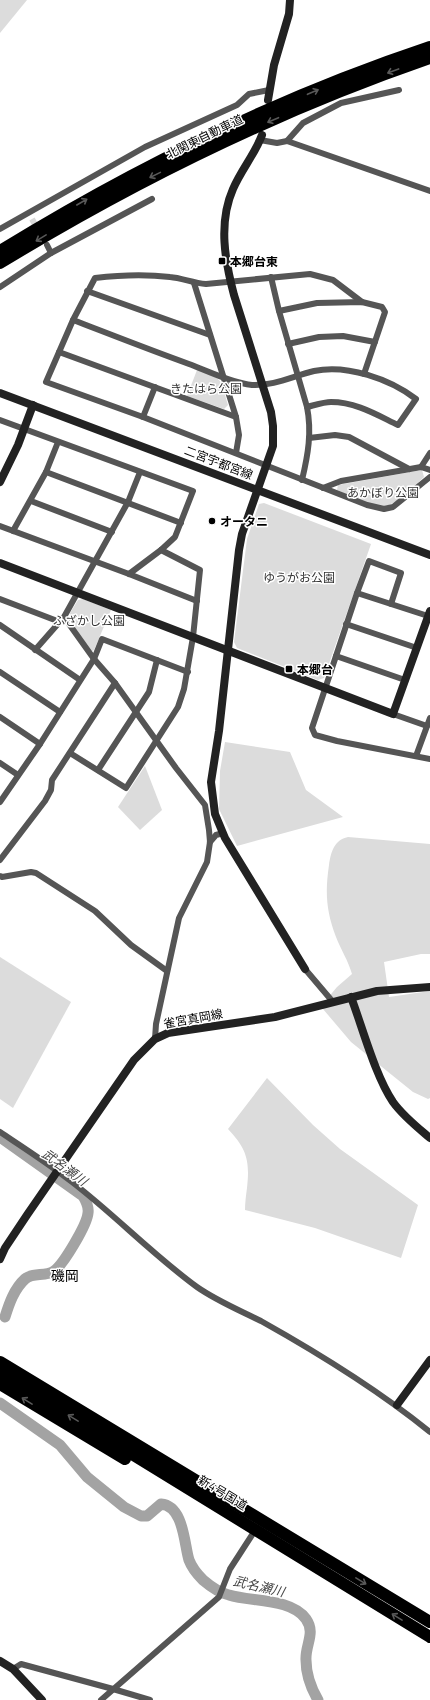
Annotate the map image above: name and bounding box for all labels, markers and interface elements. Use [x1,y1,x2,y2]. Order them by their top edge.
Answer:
one-way arrow [388,68,400,76]
one-way arrow [306,87,318,95]
street label: 北関東自動車道 [163,111,245,161]
one-way arrow [267,117,279,124]
one-way arrow [149,172,161,179]
one-way arrow [76,198,88,206]
one-way arrow [35,234,47,242]
place label: 本郷台東 [230,254,278,268]
marker: 本郷台東 [217,256,227,266]
park label: きたはら公園 [170,381,242,395]
street label: 二宮宇都宮線 [183,443,255,481]
park label: あかぼり公園 [347,485,419,499]
place label: オータニ [220,514,268,528]
marker: オータニ [207,516,217,526]
park label: ゆうがお公園 [263,570,335,584]
park label: ふざかし公園 [53,613,125,627]
place label: 本郷台 [297,662,333,676]
marker: 本郷台 [284,664,294,674]
street label: 雀宮真岡線 [162,1006,224,1030]
water label: 武名瀬川 [39,1145,92,1190]
district label: 磯岡 [51,1267,79,1284]
one-way arrow [22,1397,33,1405]
one-way arrow [67,1413,79,1421]
street label: 新4号国道 [196,1472,250,1512]
water label: 武名瀬川 [232,1572,288,1600]
one-way arrow [355,1577,367,1585]
one-way arrow [391,1612,403,1620]

